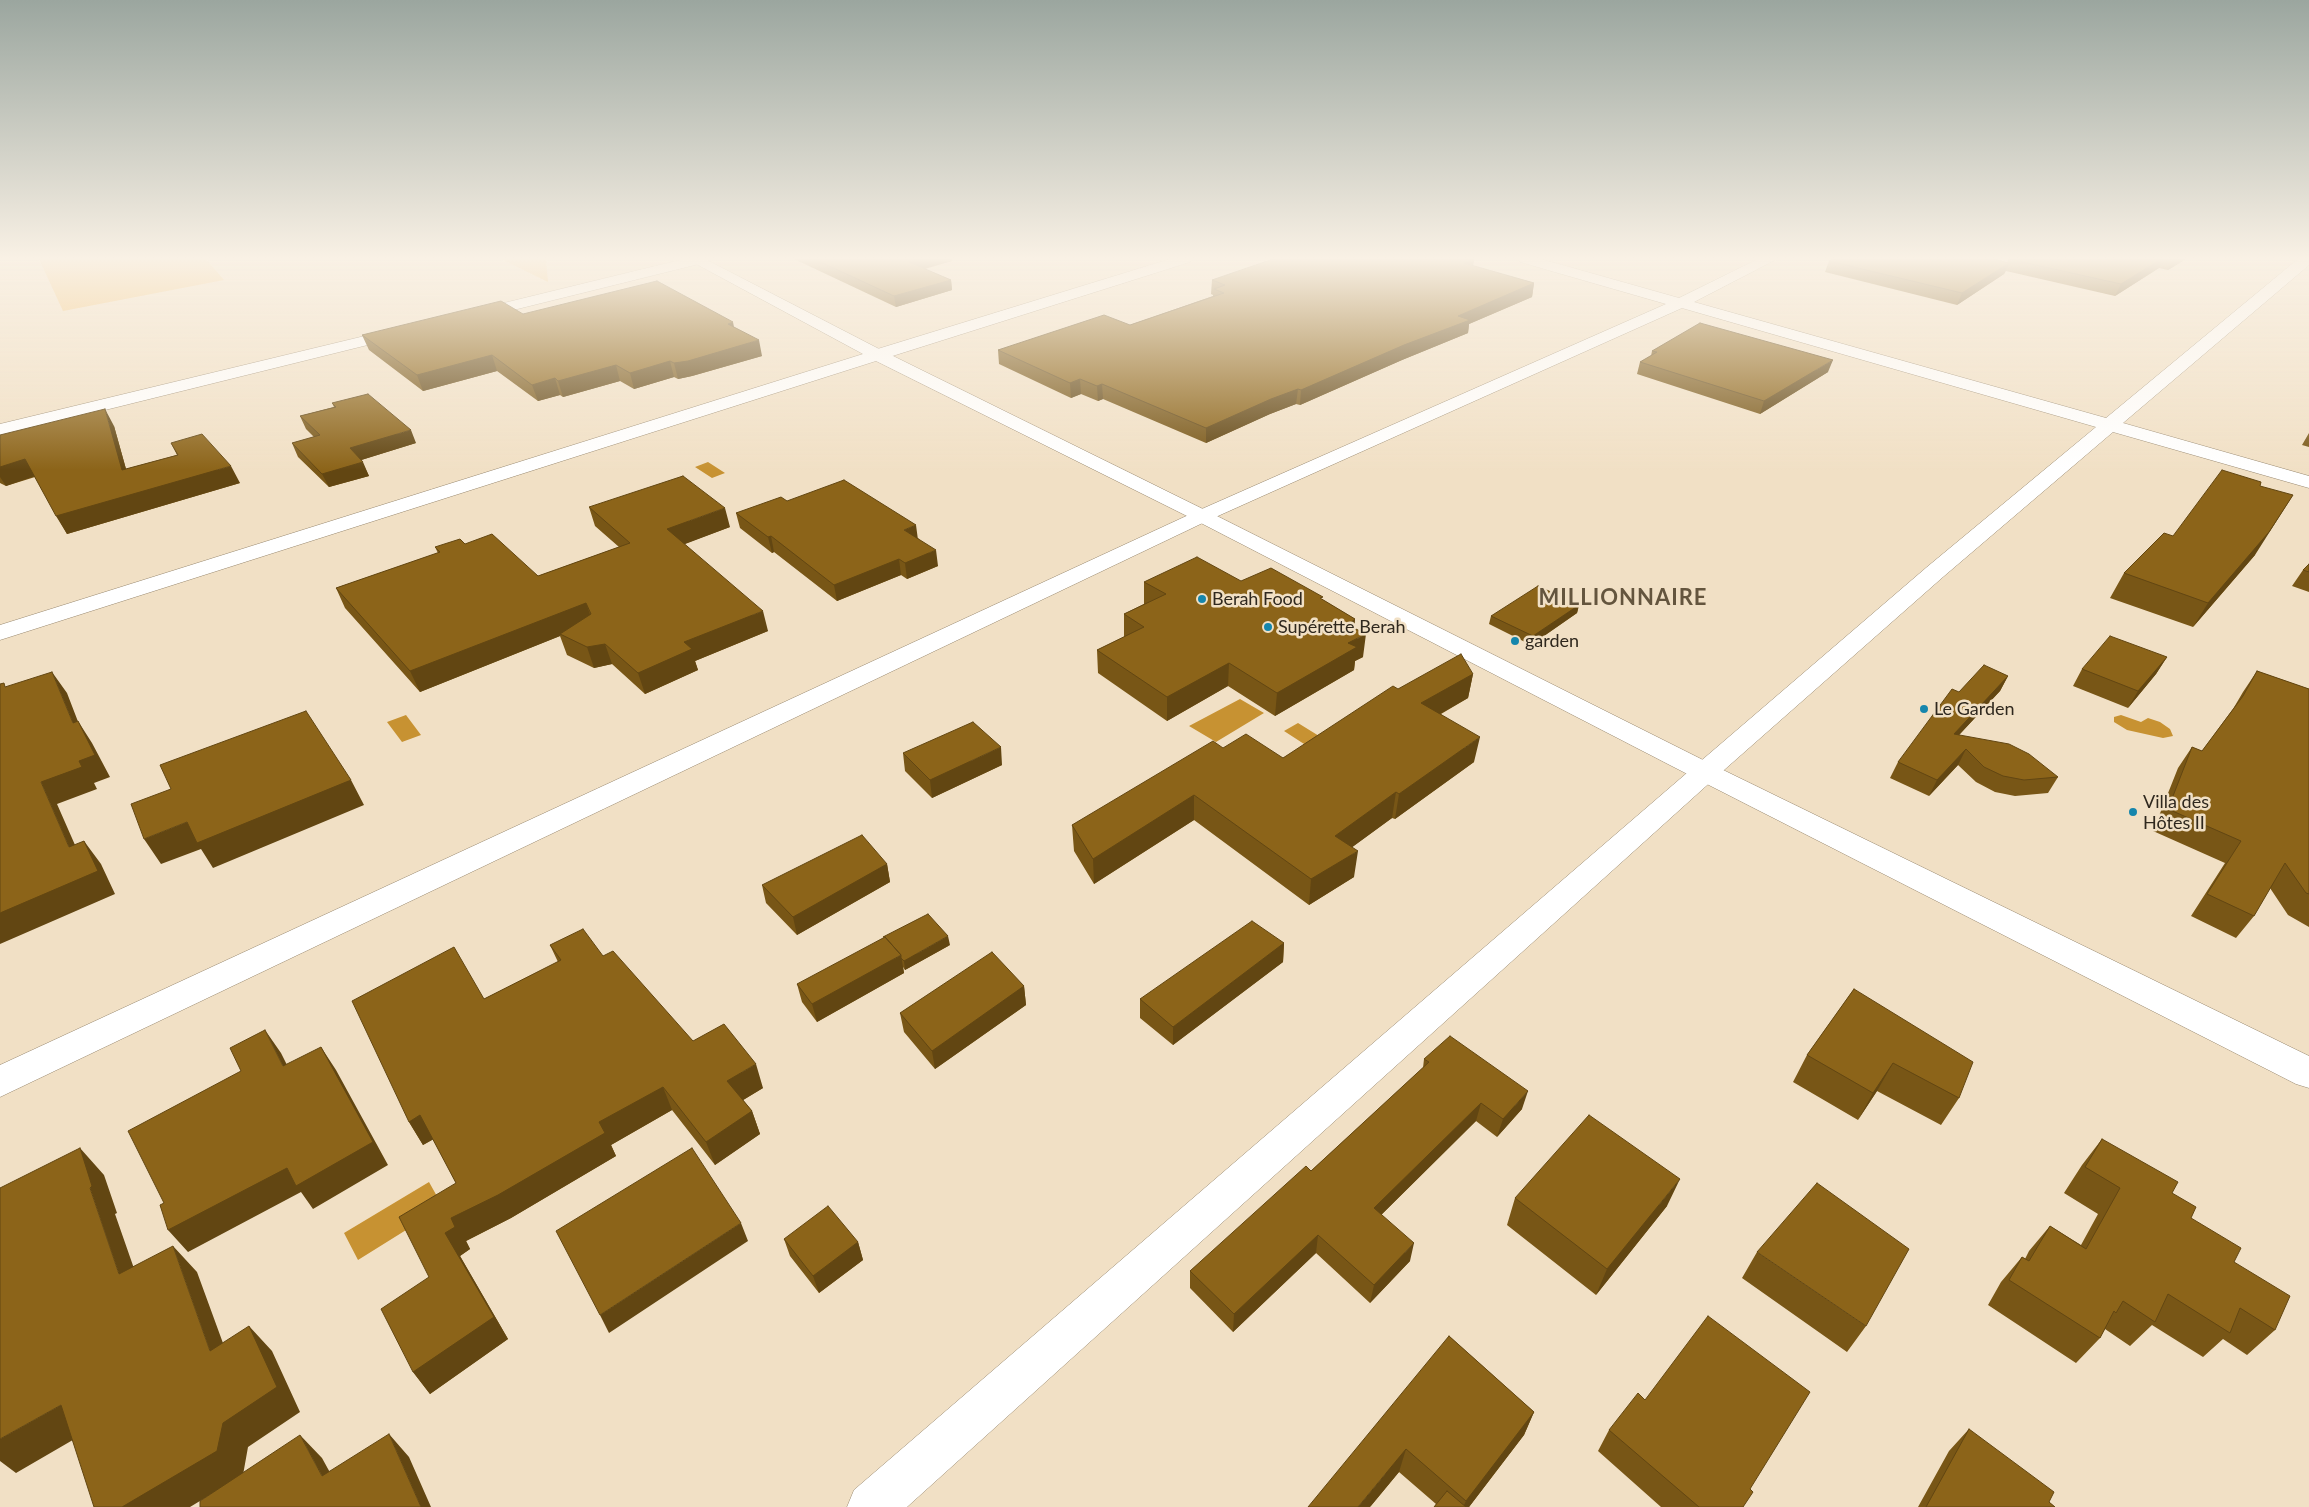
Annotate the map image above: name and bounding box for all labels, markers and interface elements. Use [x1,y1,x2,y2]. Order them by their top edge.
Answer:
district label: MILLIONNAIRE [1537,585,1709,611]
place label: Berah Food [1212,588,1303,610]
marker: Berah Food [1196,593,1208,605]
place label: Supérette Berah [1278,616,1406,638]
marker: Supérette Berah [1262,621,1274,633]
place label: garden [1525,630,1579,652]
marker: garden [1509,635,1521,647]
place label: Le Garden [1934,698,2015,720]
marker: Le Garden [1918,703,1930,715]
place label: Villa des Hôtes II [2143,791,2209,834]
marker: Villa des Hôtes II [2127,806,2139,818]

